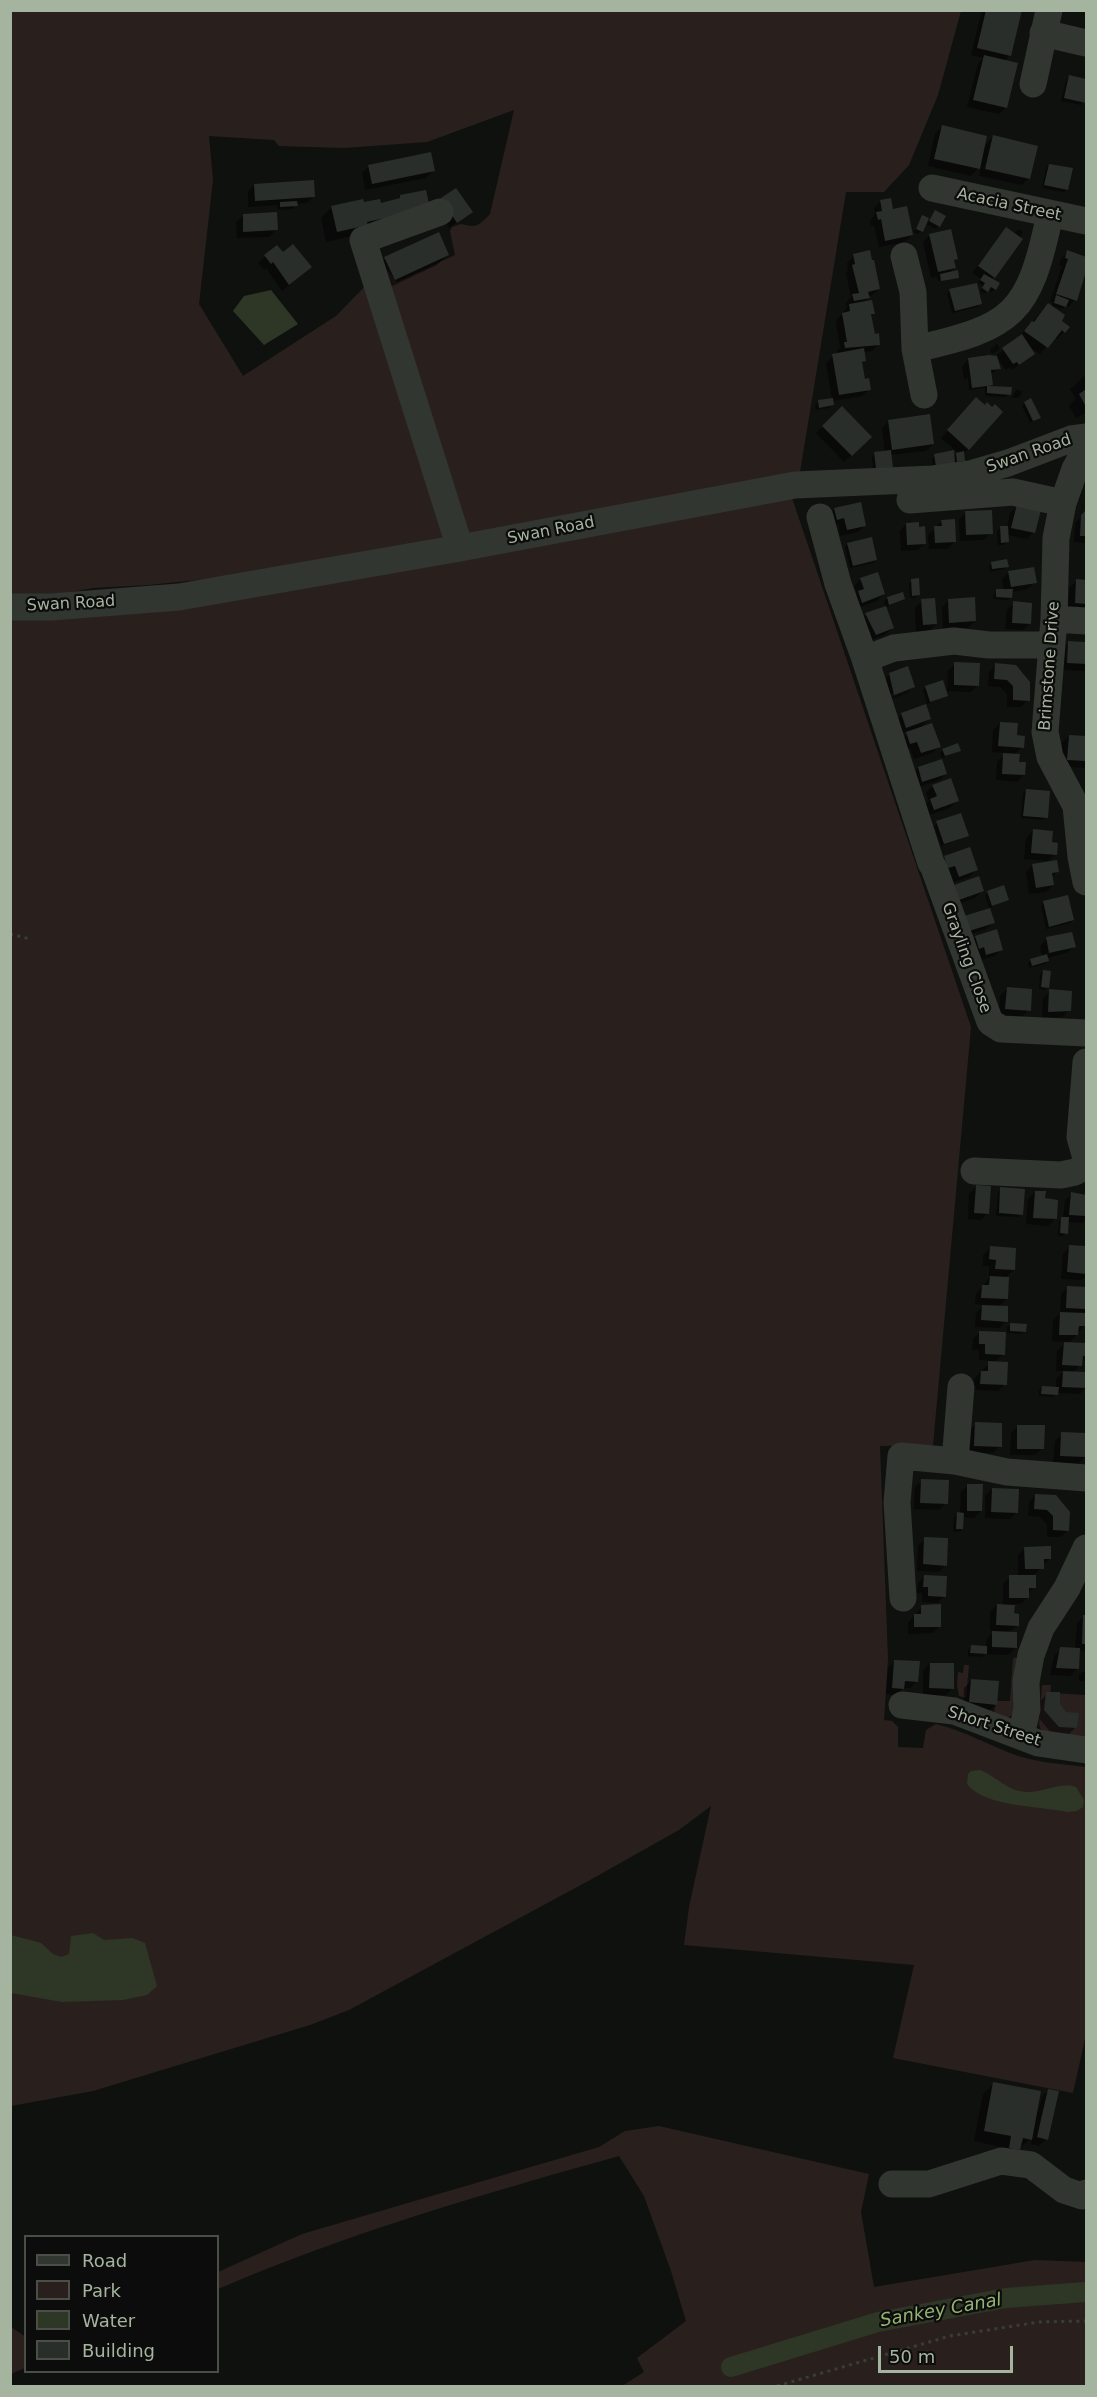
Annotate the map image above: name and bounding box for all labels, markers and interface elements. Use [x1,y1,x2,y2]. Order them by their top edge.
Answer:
street label: Acacia Street [955,185,1063,225]
street label: Swan Road [984,431,1074,477]
street label: Swan Road [506,513,596,549]
street label: Swan Road [26,592,116,616]
street label: Brimstone Drive [1036,601,1064,731]
street label: Grayling Close [937,900,995,1016]
street label: Short Street [945,1703,1043,1751]
legend [24,2235,219,2373]
text: Road [82,2250,127,2271]
text: Park [82,2280,121,2301]
water label: Sankey Canal [879,2290,1003,2332]
text: Water [82,2310,135,2331]
scale bar [881,2334,1016,2372]
text: Building [82,2340,155,2361]
text: 50 m [889,2346,935,2367]

